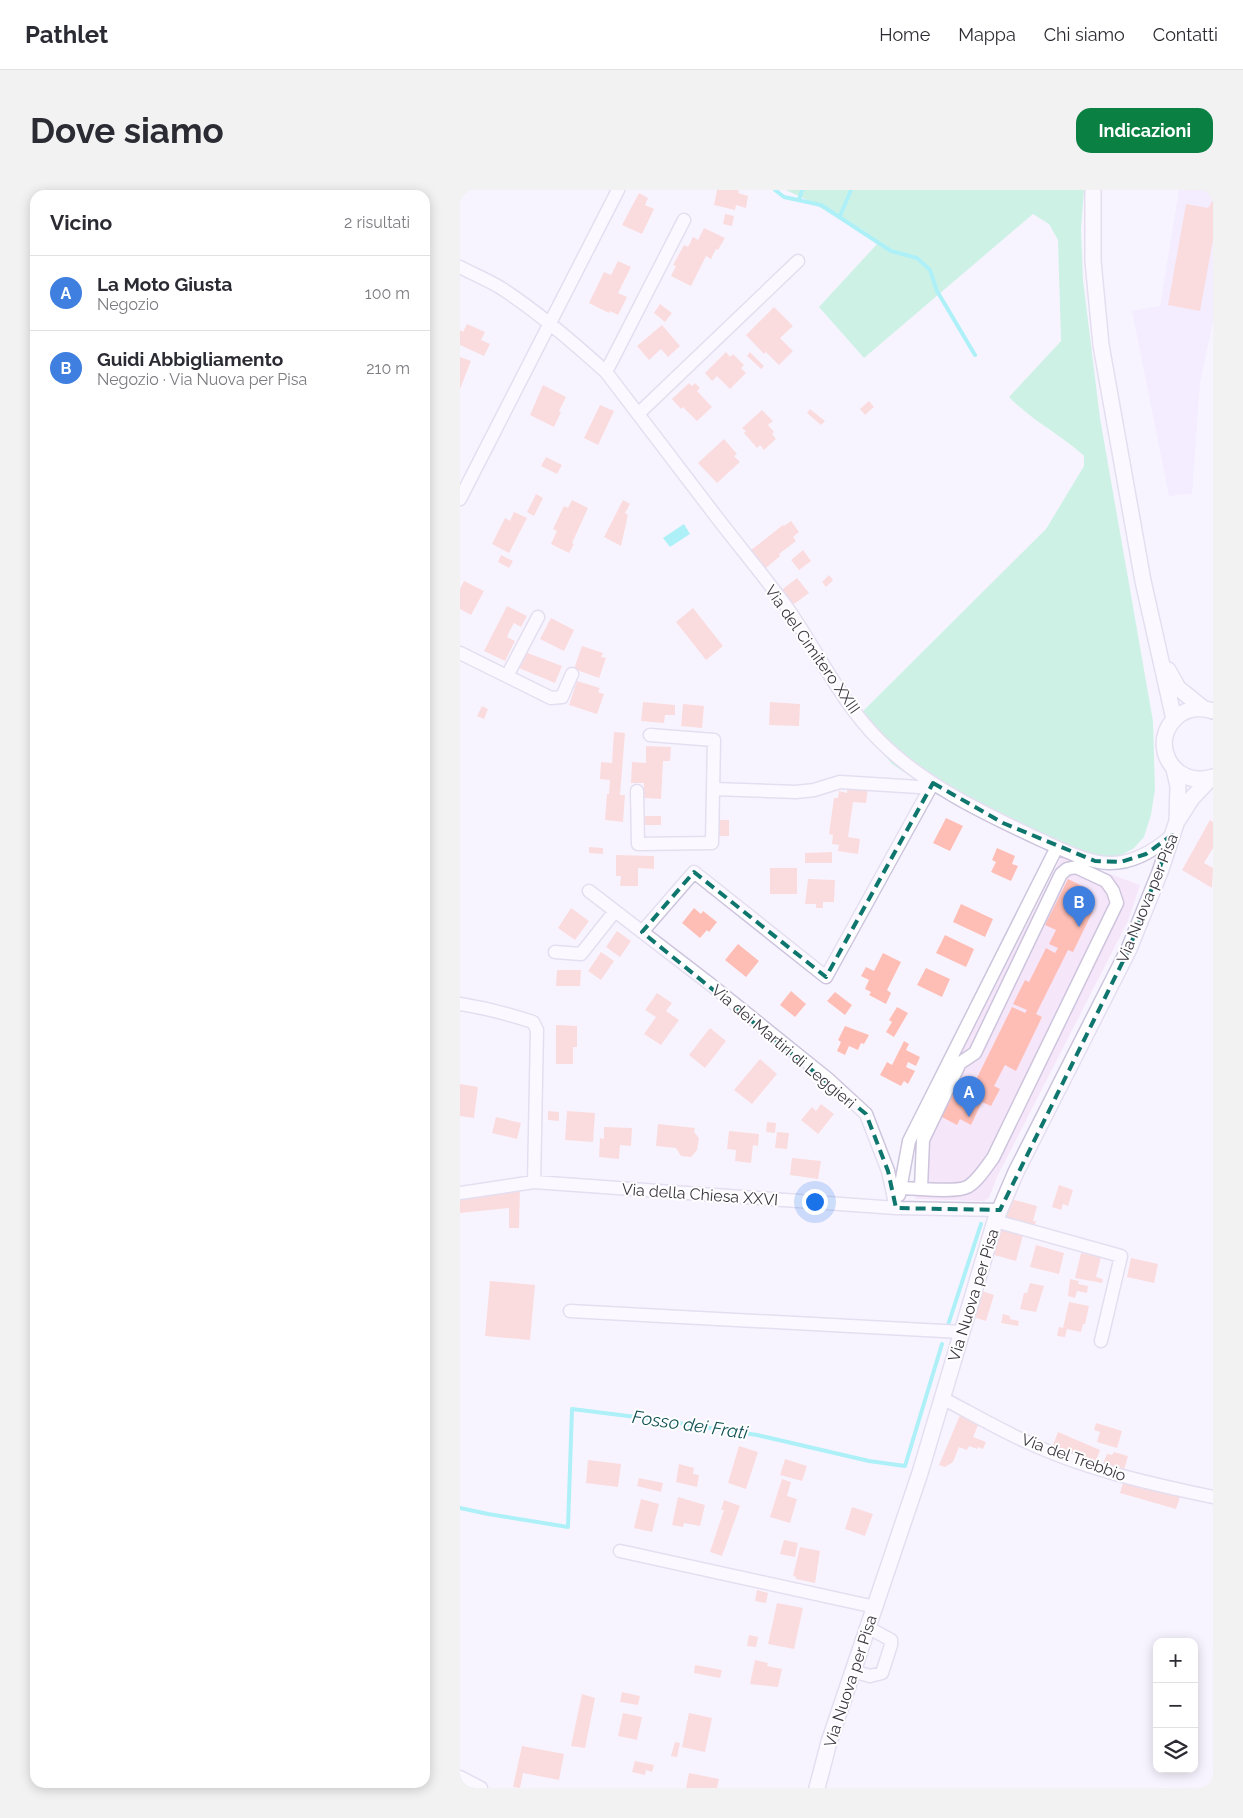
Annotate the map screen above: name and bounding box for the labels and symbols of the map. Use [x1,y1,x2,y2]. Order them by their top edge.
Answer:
street label: Via del Cimitero XXIII [761,581,864,717]
street label: Via Nuova per Pisa [1113,831,1182,966]
pin: B [1063,886,1095,927]
street label: Via dei Martiri di Leggieri [708,981,860,1112]
pin: A [953,1076,985,1117]
street label: Via della Chiesa XXVI [621,1180,779,1209]
your location [802,1189,828,1215]
street label: Via Nuova per Pisa [944,1226,1003,1364]
water label: Fosso dei Frati [631,1406,750,1443]
street label: Via del Trebbio [1019,1430,1129,1485]
street label: Via Nuova per Pisa [820,1613,881,1750]

